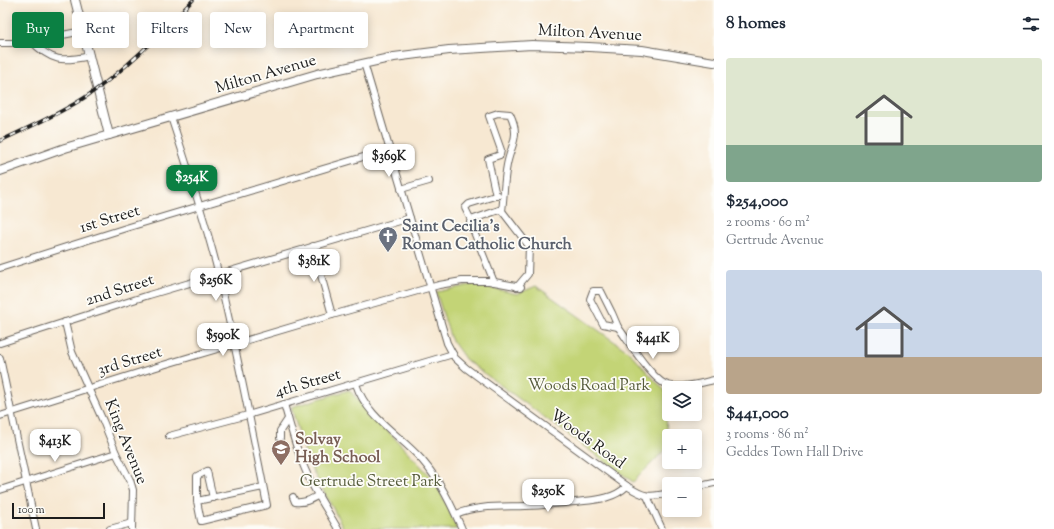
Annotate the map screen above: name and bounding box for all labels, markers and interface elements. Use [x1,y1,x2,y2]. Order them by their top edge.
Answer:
chip: Buy [12,12,64,48]
chip: Rent [72,12,129,48]
chip: Filters [137,12,202,48]
chip: New [210,12,266,48]
chip: Apartment [274,12,368,48]
text: 8 homes [726,12,786,36]
icon: filters [1020,13,1042,35]
street label: Milton Avenue [537,20,643,48]
street label: Milton Avenue [213,50,319,100]
icon: home [848,84,920,156]
pin: $369K [361,144,417,178]
text: $369K [372,148,406,166]
pin: $254K [164,165,220,199]
text: $254K [175,169,209,187]
text: $254,000 [726,190,788,214]
street label: 1st Street [77,200,143,240]
text: 2 rooms · 60 m² [726,214,810,232]
place label: Saint Cecilia's Roman Catholic Church [402,216,573,257]
church icon: Saint Cecilia's Roman Catholic Church [377,225,399,253]
text: Gertrude Avenue [726,232,824,250]
pin: $381K [286,249,342,283]
text: $381K [298,253,330,271]
pin: $256K [188,268,244,302]
street label: 2nd Street [83,269,158,313]
text: $256K [199,272,233,290]
icon: home [848,296,920,368]
pin: $590K [195,323,251,357]
pin: $441K [625,326,681,360]
text: $590K [206,327,240,345]
text: $441K [636,330,670,348]
street label: 3rd Street [95,341,165,383]
street label: 4th Street [272,363,344,404]
park label: Woods Road Park [528,375,650,398]
map controls [662,381,702,517]
button: layers [662,381,702,421]
street label: King Avenue [97,396,153,488]
text: $441,000 [726,402,789,426]
street label: Woods Road [544,405,630,475]
text: 3 rooms · 86 m² [726,426,809,444]
pin: $413K [27,429,83,463]
place label: Solvay High School [295,429,381,470]
button: + [662,429,702,469]
text: $413K [39,433,71,451]
school or university icon: Solvay High School [270,438,292,466]
text: Geddes Town Hall Drive [726,444,864,462]
park label: Gertrude Street Park [300,471,442,494]
button: − [662,477,702,517]
pin: $250K [520,479,576,513]
text: $250K [531,483,565,501]
scale bar [12,501,105,520]
text: 100 m [18,502,45,518]

